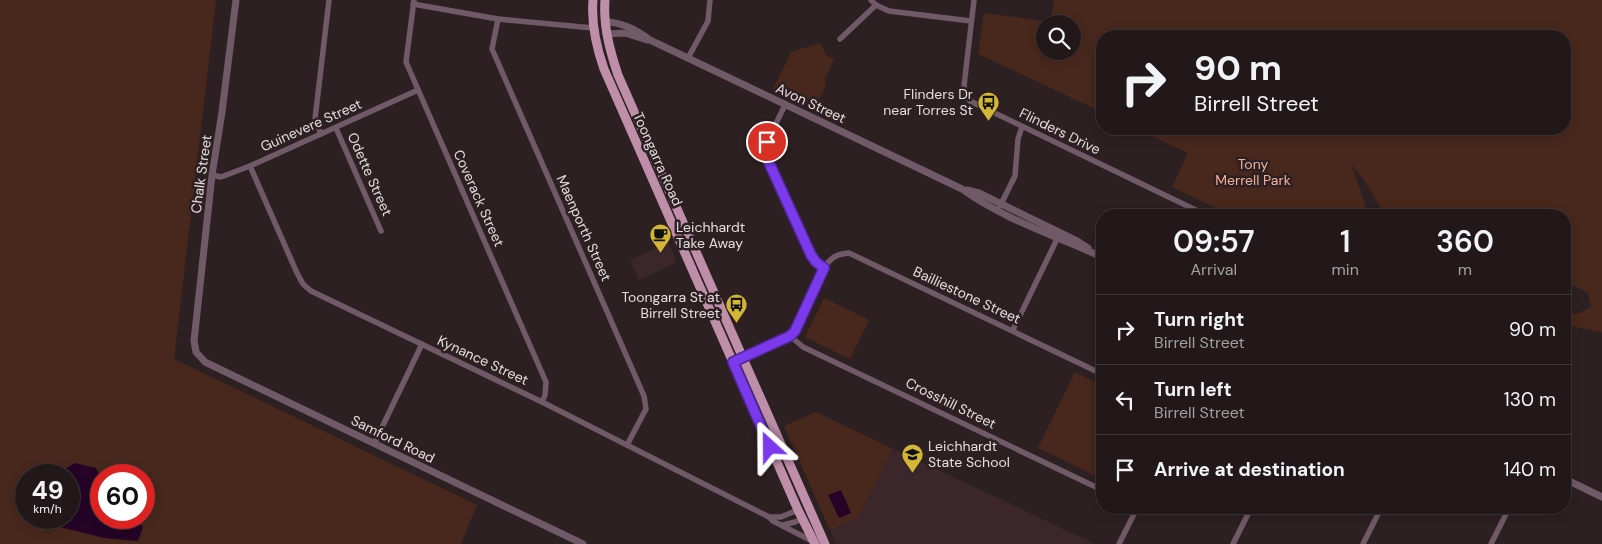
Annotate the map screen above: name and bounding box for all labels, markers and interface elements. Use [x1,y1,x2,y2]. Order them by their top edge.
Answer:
map controls [1036,15,1081,60]
button: search [1036,15,1081,60]
text: 90 m [1194,45,1282,91]
icon: right [1111,50,1176,115]
street label: Avon Street [773,79,849,127]
place label: Flinders Dr near Torres St [883,85,973,119]
text: Birrell Street [1194,89,1319,118]
bus stop icon: Flinders Dr near Torres St [977,90,1001,121]
street label: Guinevere Street [258,95,364,155]
street label: Flinders Drive [1017,104,1103,158]
street label: Toongarra Road [629,109,687,209]
pin [746,121,788,163]
icon: arrive [753,128,781,156]
street label: Odette Street [344,129,396,219]
street label: Chalk Street [187,133,215,215]
street label: Coverack Street [450,147,508,249]
park label: Tony Merrell Park [1215,155,1291,189]
street label: Maenporth Street [552,172,616,284]
place label: Leichhardt Take Away [676,218,745,252]
text: 09:57 [1173,222,1255,261]
text: 1 [1340,222,1350,261]
text: 360 [1436,222,1494,261]
cafe icon: Leichhardt Take Away [648,223,672,254]
text: Arrival [1191,259,1237,280]
text: min [1332,259,1359,280]
text: m [1458,259,1472,280]
street label: Bailliestone Street [910,262,1024,328]
place label: Toongarra St at Birrell Street [621,288,720,322]
bus stop icon: Toongarra St at Birrell Street [724,293,748,324]
text: Turn right [1154,307,1244,332]
icon: right [1111,316,1139,344]
text: 90 m [1509,317,1556,342]
street label: Kynance Street [435,331,531,389]
text: Birrell Street [1154,332,1245,353]
street label: Crosshill Street [903,373,999,433]
text: Turn left [1154,377,1232,402]
icon: left [1111,386,1139,414]
text: 130 m [1504,387,1556,412]
text: Birrell Street [1154,402,1245,423]
street label: Samford Road [348,411,438,467]
position arrow [743,420,795,472]
place label: Leichhardt State School [928,437,1010,471]
school or university icon: Leichhardt State School [900,442,924,473]
icon: arrive [1111,456,1139,484]
text: Arrive at destination [1154,457,1345,482]
text: 140 m [1504,457,1556,482]
speed limit sign: 60 [90,464,155,529]
text: 49 [31,474,64,507]
text: km/h [33,501,62,517]

